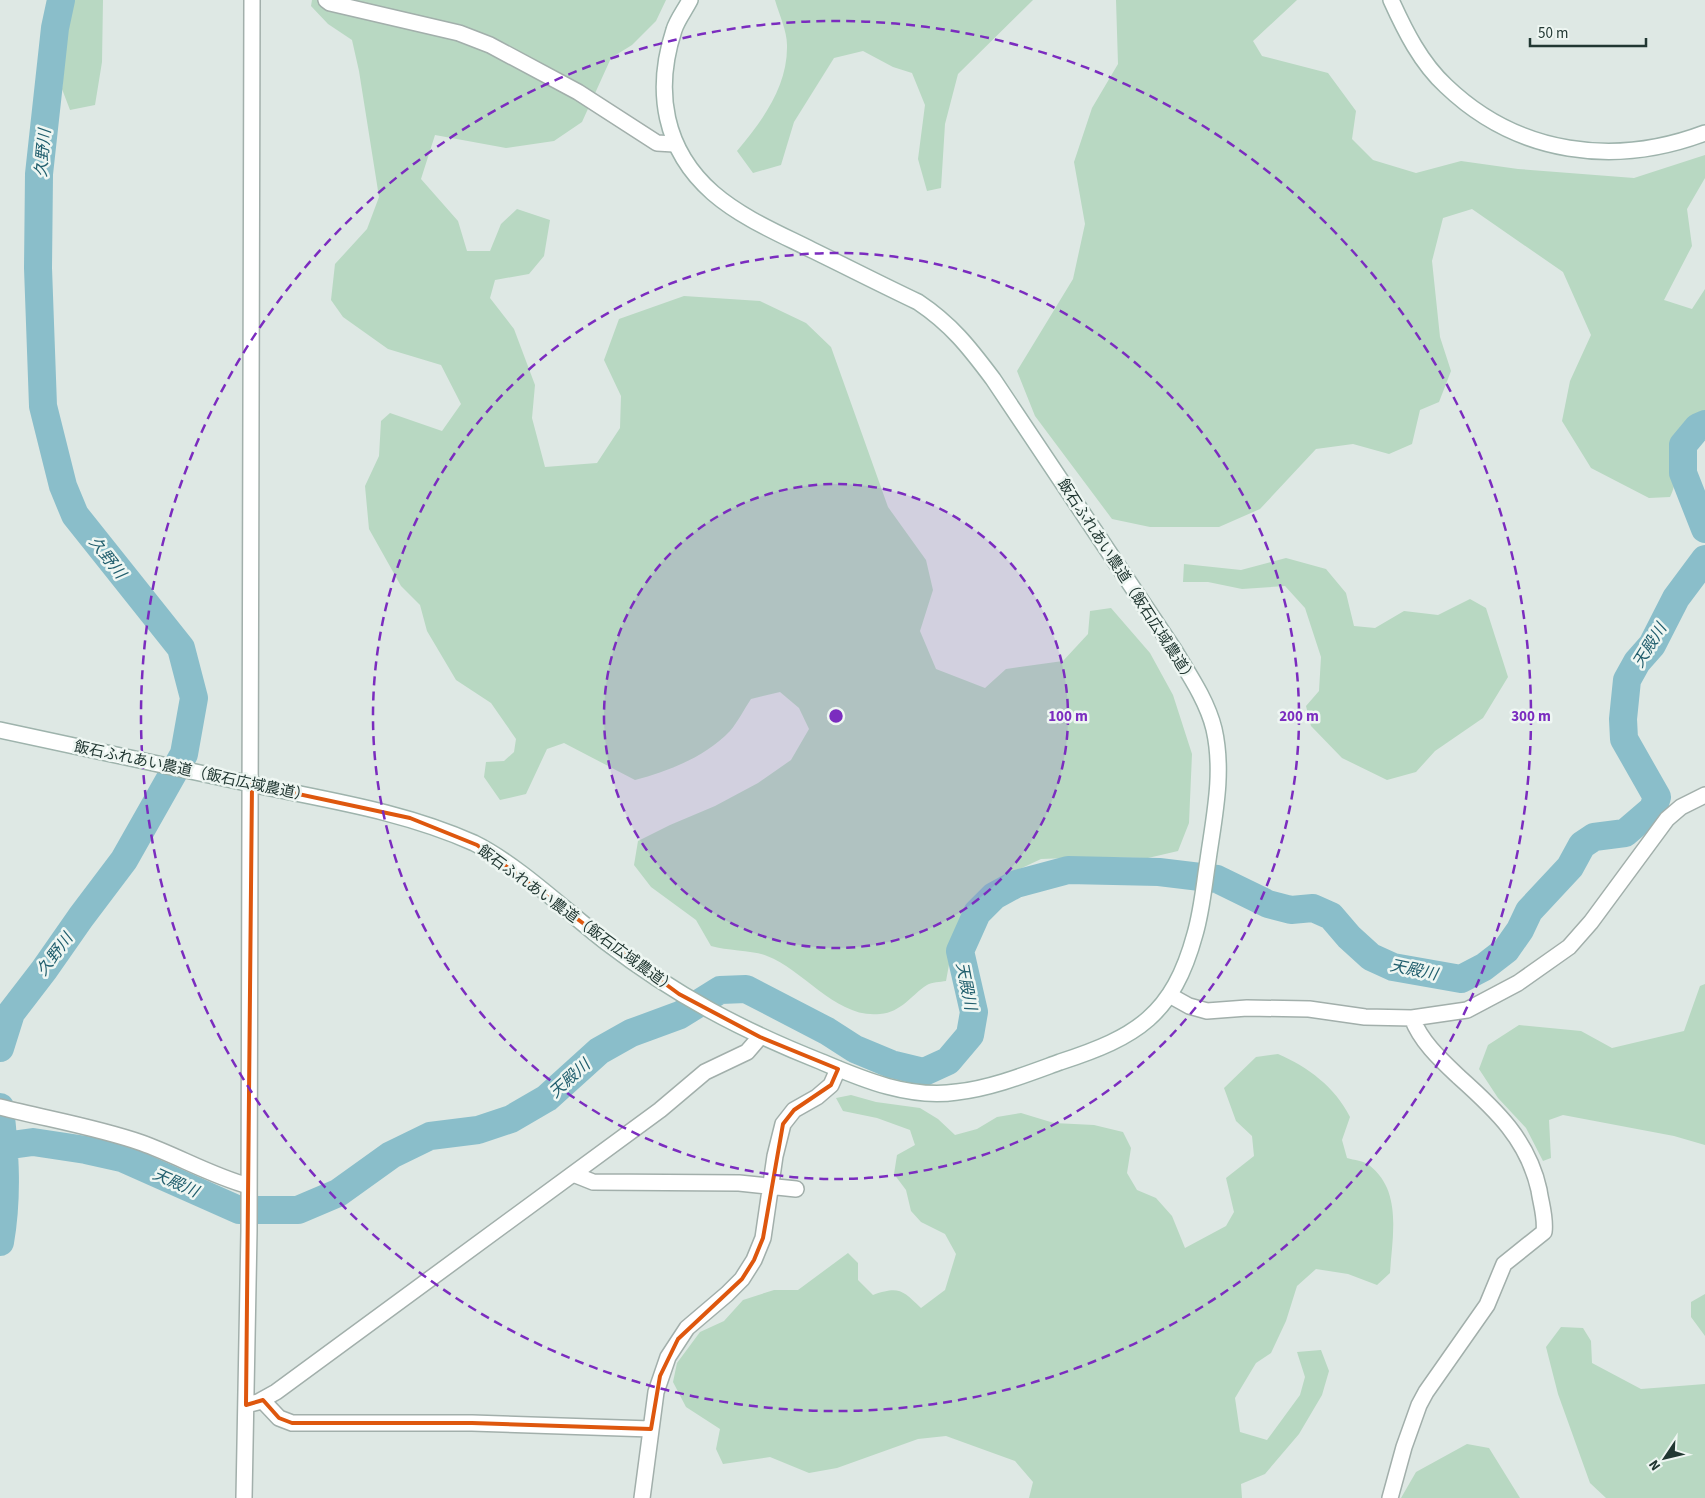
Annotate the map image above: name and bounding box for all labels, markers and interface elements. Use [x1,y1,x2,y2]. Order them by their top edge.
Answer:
scale bar [1530,15,1646,47]
text: 50 m [1538,23,1568,44]
water label: 久野川 [30,126,56,178]
street label: 飯石ふれあい農道（飯石広域農道） [1052,475,1201,688]
water label: 久野川 [84,532,132,585]
water label: 天殿川 [1628,618,1673,672]
text: 100 m [1048,706,1088,727]
text: 200 m [1279,706,1319,727]
text: 300 m [1511,706,1551,727]
centre of rings [827,707,845,725]
street label: 飯石ふれあい農道（飯石広域農道） [72,736,311,807]
street label: 飯石ふれあい農道（飯石広域農道） [473,840,680,998]
water label: 久野川 [32,927,79,980]
water label: 天殿川 [1388,954,1442,986]
water label: 天殿川 [951,961,982,1014]
water label: 天殿川 [544,1053,596,1103]
water label: 天殿川 [149,1163,204,1204]
north arrow [1640,1433,1690,1483]
text: N [1644,1455,1666,1474]

